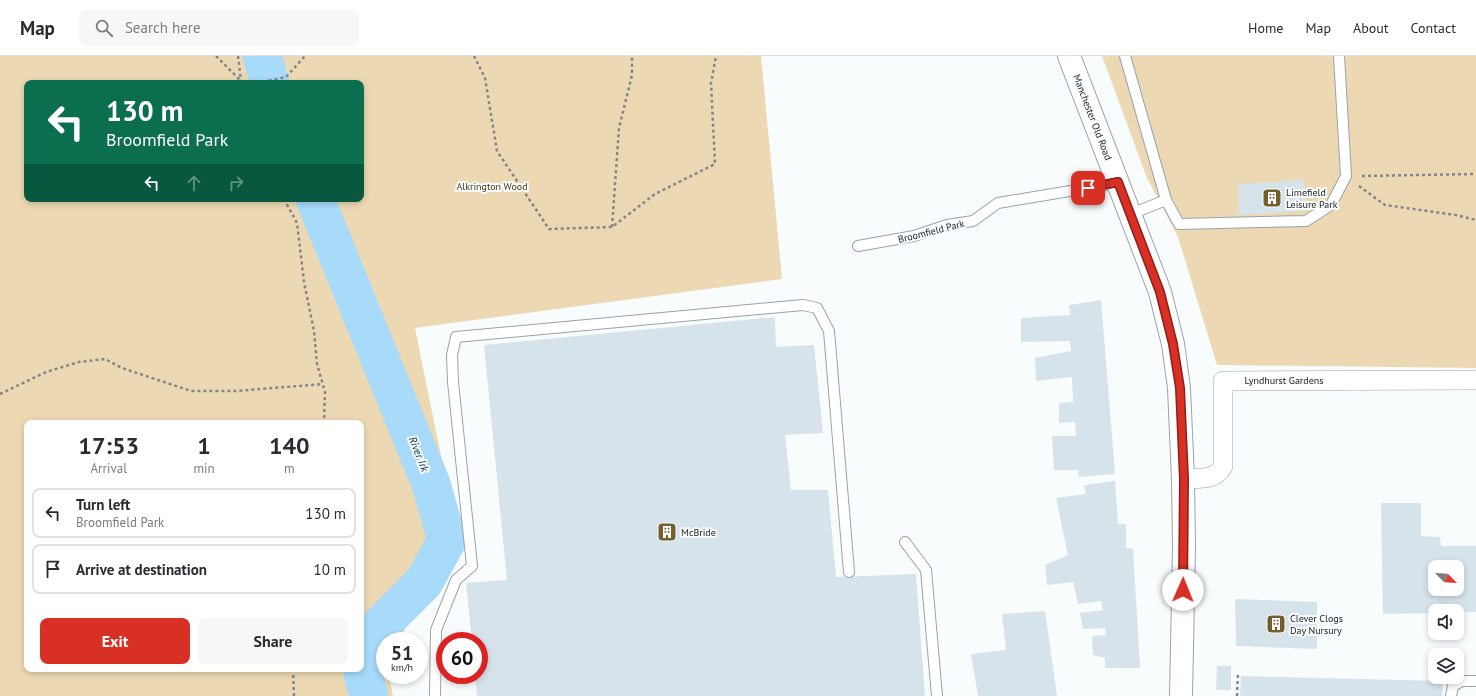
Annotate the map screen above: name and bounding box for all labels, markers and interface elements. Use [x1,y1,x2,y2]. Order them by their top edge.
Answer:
search box [79,10,359,46]
text: Map [20,16,55,40]
icon: search [93,17,115,39]
text: Search here [125,18,201,37]
text: Home [1248,19,1283,37]
text: Map [1305,19,1331,37]
text: About [1353,19,1389,37]
text: Contact [1411,19,1456,37]
street label: Manchester Old Road [1070,72,1115,162]
text: 130 m [106,92,183,129]
icon: left [40,96,92,148]
text: Broomfield Park [106,128,228,151]
pin [1071,171,1105,205]
icon: left [141,172,163,194]
icon: ahead [183,172,205,194]
icon: right [225,172,247,194]
icon: arrive [1077,177,1099,199]
park label: Alkrington Wood [456,180,528,193]
place label: Limefield Leisure Park [1286,186,1338,211]
building icon: Limefield Leisure Park [1261,187,1283,209]
street label: Broomfield Park [897,217,966,246]
street label: Lyndhurst Gardens [1245,374,1323,387]
text: 17:53 [78,430,139,461]
text: 1 [197,430,211,461]
text: 140 [269,430,310,461]
water label: River Irk [406,434,433,475]
text: Arrival [91,460,127,477]
text: min [193,460,215,477]
text: m [284,460,295,477]
text: Turn left [76,495,130,514]
icon: left [42,502,64,524]
text: 130 m [305,504,346,523]
text: Broomfield Park [76,514,164,531]
building icon: McBride [656,521,678,543]
place label: McBride [681,526,716,539]
icon: arrive [42,558,64,580]
text: Arrive at destination [76,560,207,579]
text: 10 m [313,560,346,579]
north arrow [1428,560,1464,596]
map controls [1428,560,1464,684]
position arrow [1162,569,1204,611]
button: sound [1428,604,1464,640]
place label: Clever Clogs Day Nursury [1290,612,1343,637]
building icon: Clever Clogs Day Nursury [1265,613,1287,635]
button: Exit [40,618,190,664]
button: Share [198,618,348,664]
speed limit sign: 60 [436,632,488,684]
text: 51 [391,640,413,666]
button: layers [1428,648,1464,684]
text: km/h [391,661,413,674]

